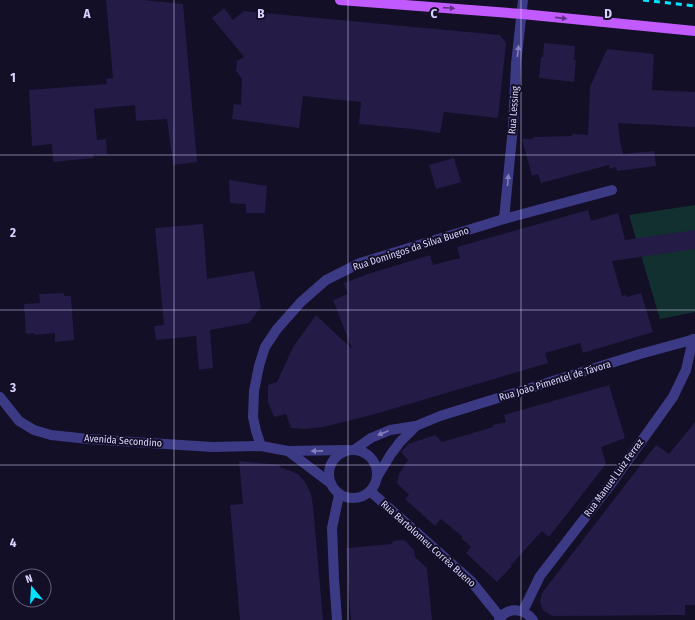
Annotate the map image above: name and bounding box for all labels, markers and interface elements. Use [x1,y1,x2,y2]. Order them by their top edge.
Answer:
one-way arrow [443,5,455,12]
text: A [82,6,91,21]
text: B [257,6,265,21]
text: C [431,6,438,21]
text: D [604,6,612,21]
one-way arrow [555,14,567,21]
one-way arrow [515,45,521,57]
text: 1 [10,70,16,85]
street label: Rua Lessing [506,85,522,134]
one-way arrow [504,174,511,187]
text: 2 [9,225,16,240]
street label: Rua Domingos da Silva Bueno [351,225,471,273]
street label: Rua João Pimentel de Távora [498,358,612,404]
text: 3 [9,380,16,395]
one-way arrow [377,430,389,436]
street label: Avenida Secondino [84,432,162,450]
street label: Rua Manuel Luiz Ferraz [582,437,646,519]
one-way arrow [310,448,323,454]
street label: Rua Bartolomeu Corrêa Bueno [378,498,478,590]
text: 4 [10,535,17,550]
north arrow [12,568,52,608]
text: N [24,572,34,586]

